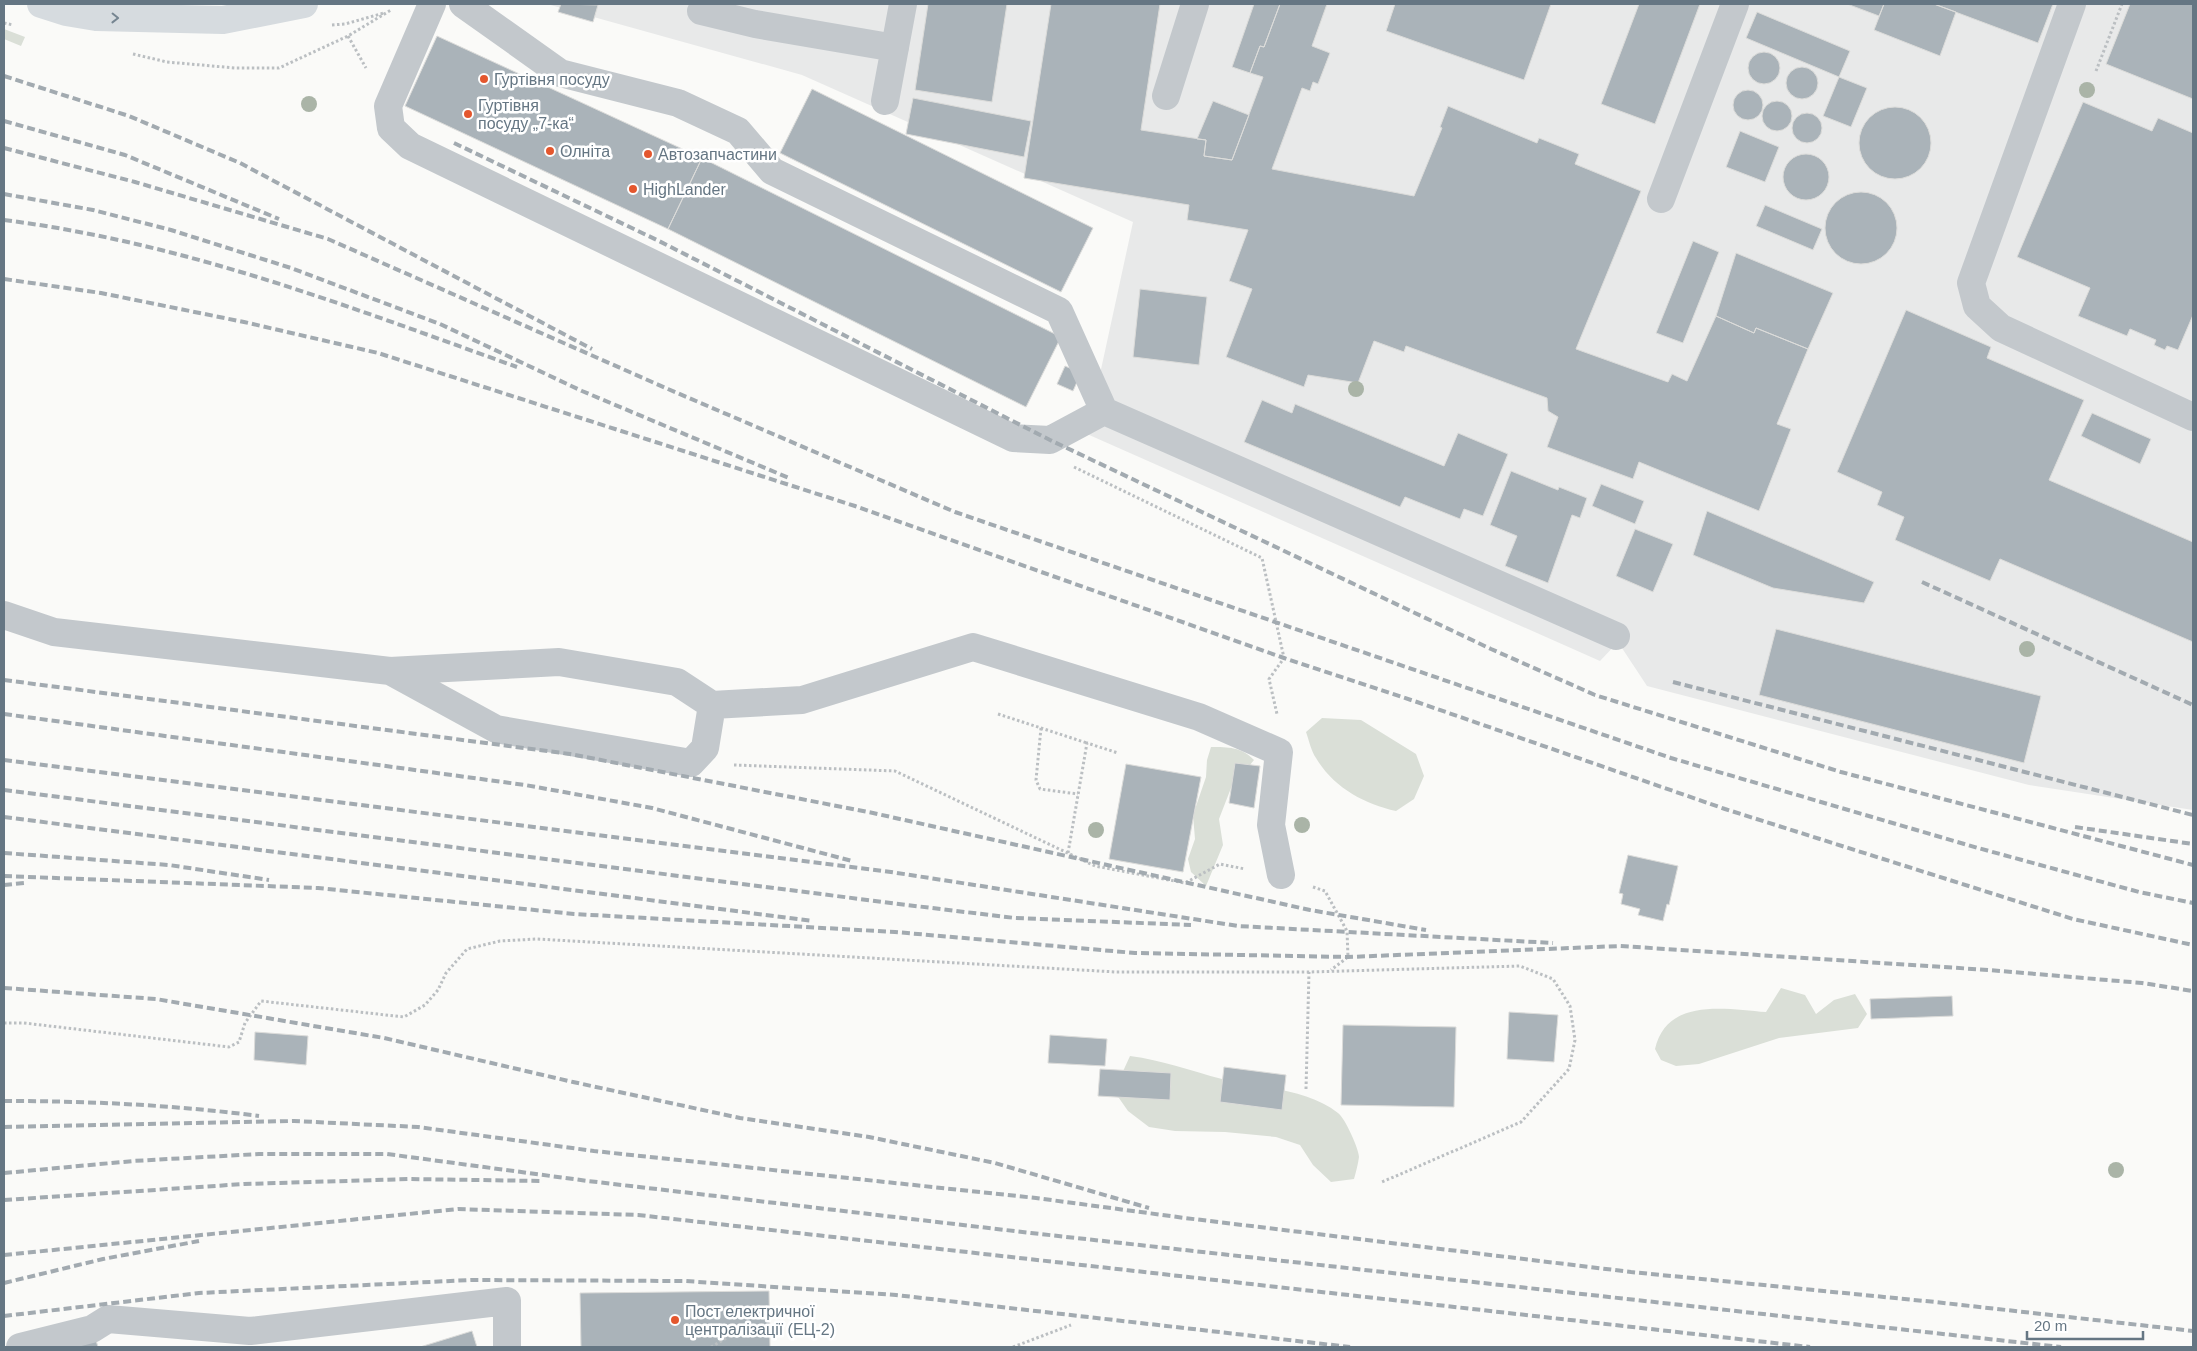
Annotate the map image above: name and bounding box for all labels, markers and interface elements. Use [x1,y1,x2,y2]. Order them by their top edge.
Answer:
one-way arrow [111,13,119,23]
place label: Гуртівня посуду [494,71,610,88]
marker: Гуртівня посуду [478,73,490,85]
place label: Гуртівня посуду „7-ка“ [478,97,574,132]
marker: Гуртівня посуду „7-ка“ [462,108,474,120]
place label: Олніта [560,143,610,160]
marker: Олніта [544,145,556,157]
place label: Автозапчастини [658,146,777,163]
marker: Автозапчастини [642,148,654,160]
place label: HighLander [643,181,726,198]
marker: HighLander [627,183,639,195]
place label: Пост електричної централізації (ЕЦ-2) [685,1303,835,1338]
scale bar [2027,1308,2143,1340]
marker: Пост електричної централізації (ЕЦ-2) [669,1314,681,1326]
text: 20 m [2034,1317,2067,1334]

